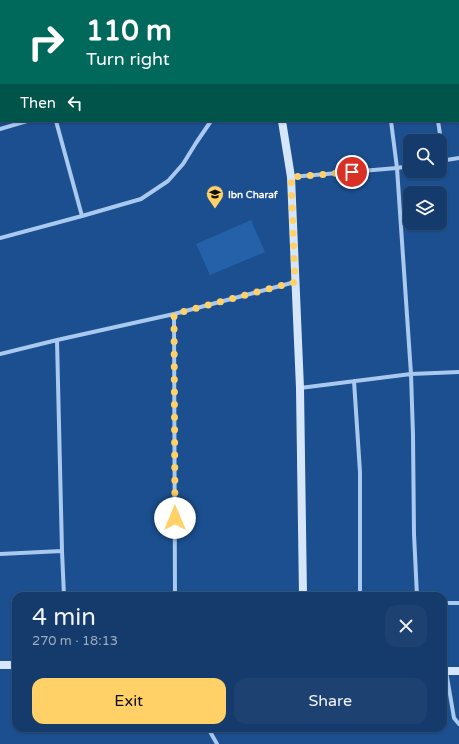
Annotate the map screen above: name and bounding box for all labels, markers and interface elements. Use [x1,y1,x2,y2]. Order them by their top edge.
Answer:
text: 110 m [86,14,172,48]
icon: right [20,16,72,68]
text: Turn right [86,48,170,70]
icon: left [64,92,86,114]
text: Then [20,94,56,112]
map controls [403,134,447,230]
button: search [403,134,447,178]
pin [335,155,369,189]
icon: arrive [341,161,363,183]
school or university icon: Ibn Charaf [205,184,225,209]
button: layers [403,186,447,230]
place label: Ibn Charaf [228,189,278,201]
position arrow [154,497,196,539]
text: 4 min [32,603,96,632]
button: close [385,605,427,647]
text: 270 m · 18:13 [32,633,118,649]
button: Exit [32,678,226,724]
button: Share [234,678,427,724]

